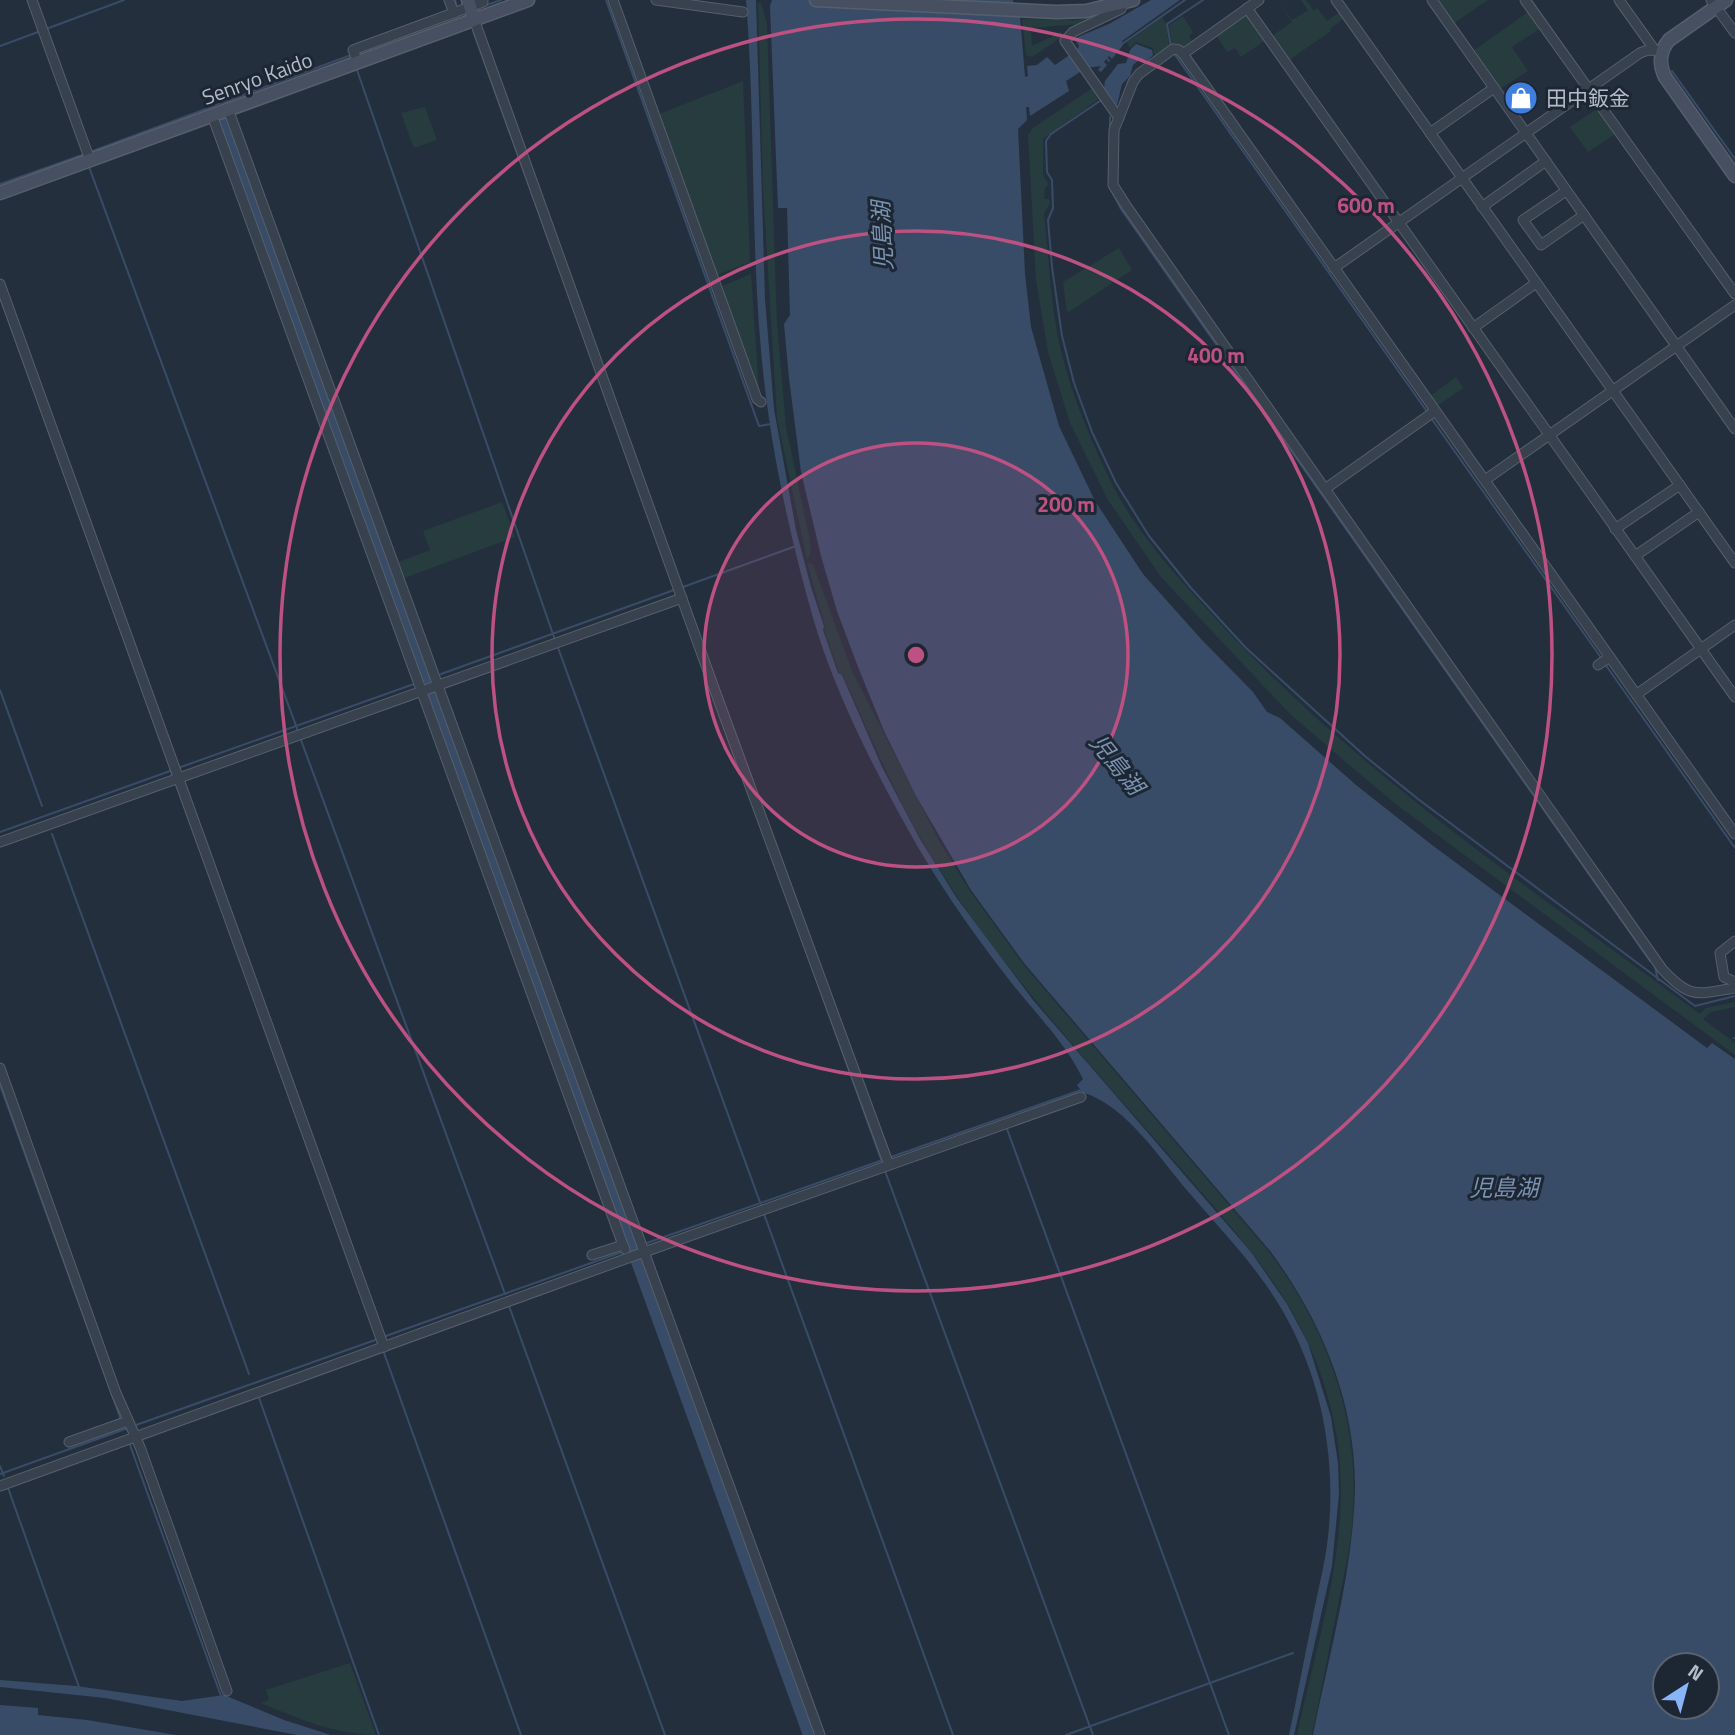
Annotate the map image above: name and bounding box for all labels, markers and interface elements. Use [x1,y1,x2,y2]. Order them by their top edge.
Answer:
street label: Senryo Kaido [197,43,317,113]
shop icon: 田中鈑金 [1502,79,1540,117]
place label: 田中鈑金 [1546,82,1630,114]
text: 600 m [1337,189,1395,221]
water label: 児島湖 [863,198,901,271]
text: 400 m [1187,339,1245,371]
text: 200 m [1037,488,1095,520]
centre of rings [904,643,928,667]
water label: 児島湖 [1082,726,1154,804]
water label: 児島湖 [1470,1170,1542,1205]
north arrow [1651,1651,1721,1721]
text: N [1682,1656,1710,1687]

